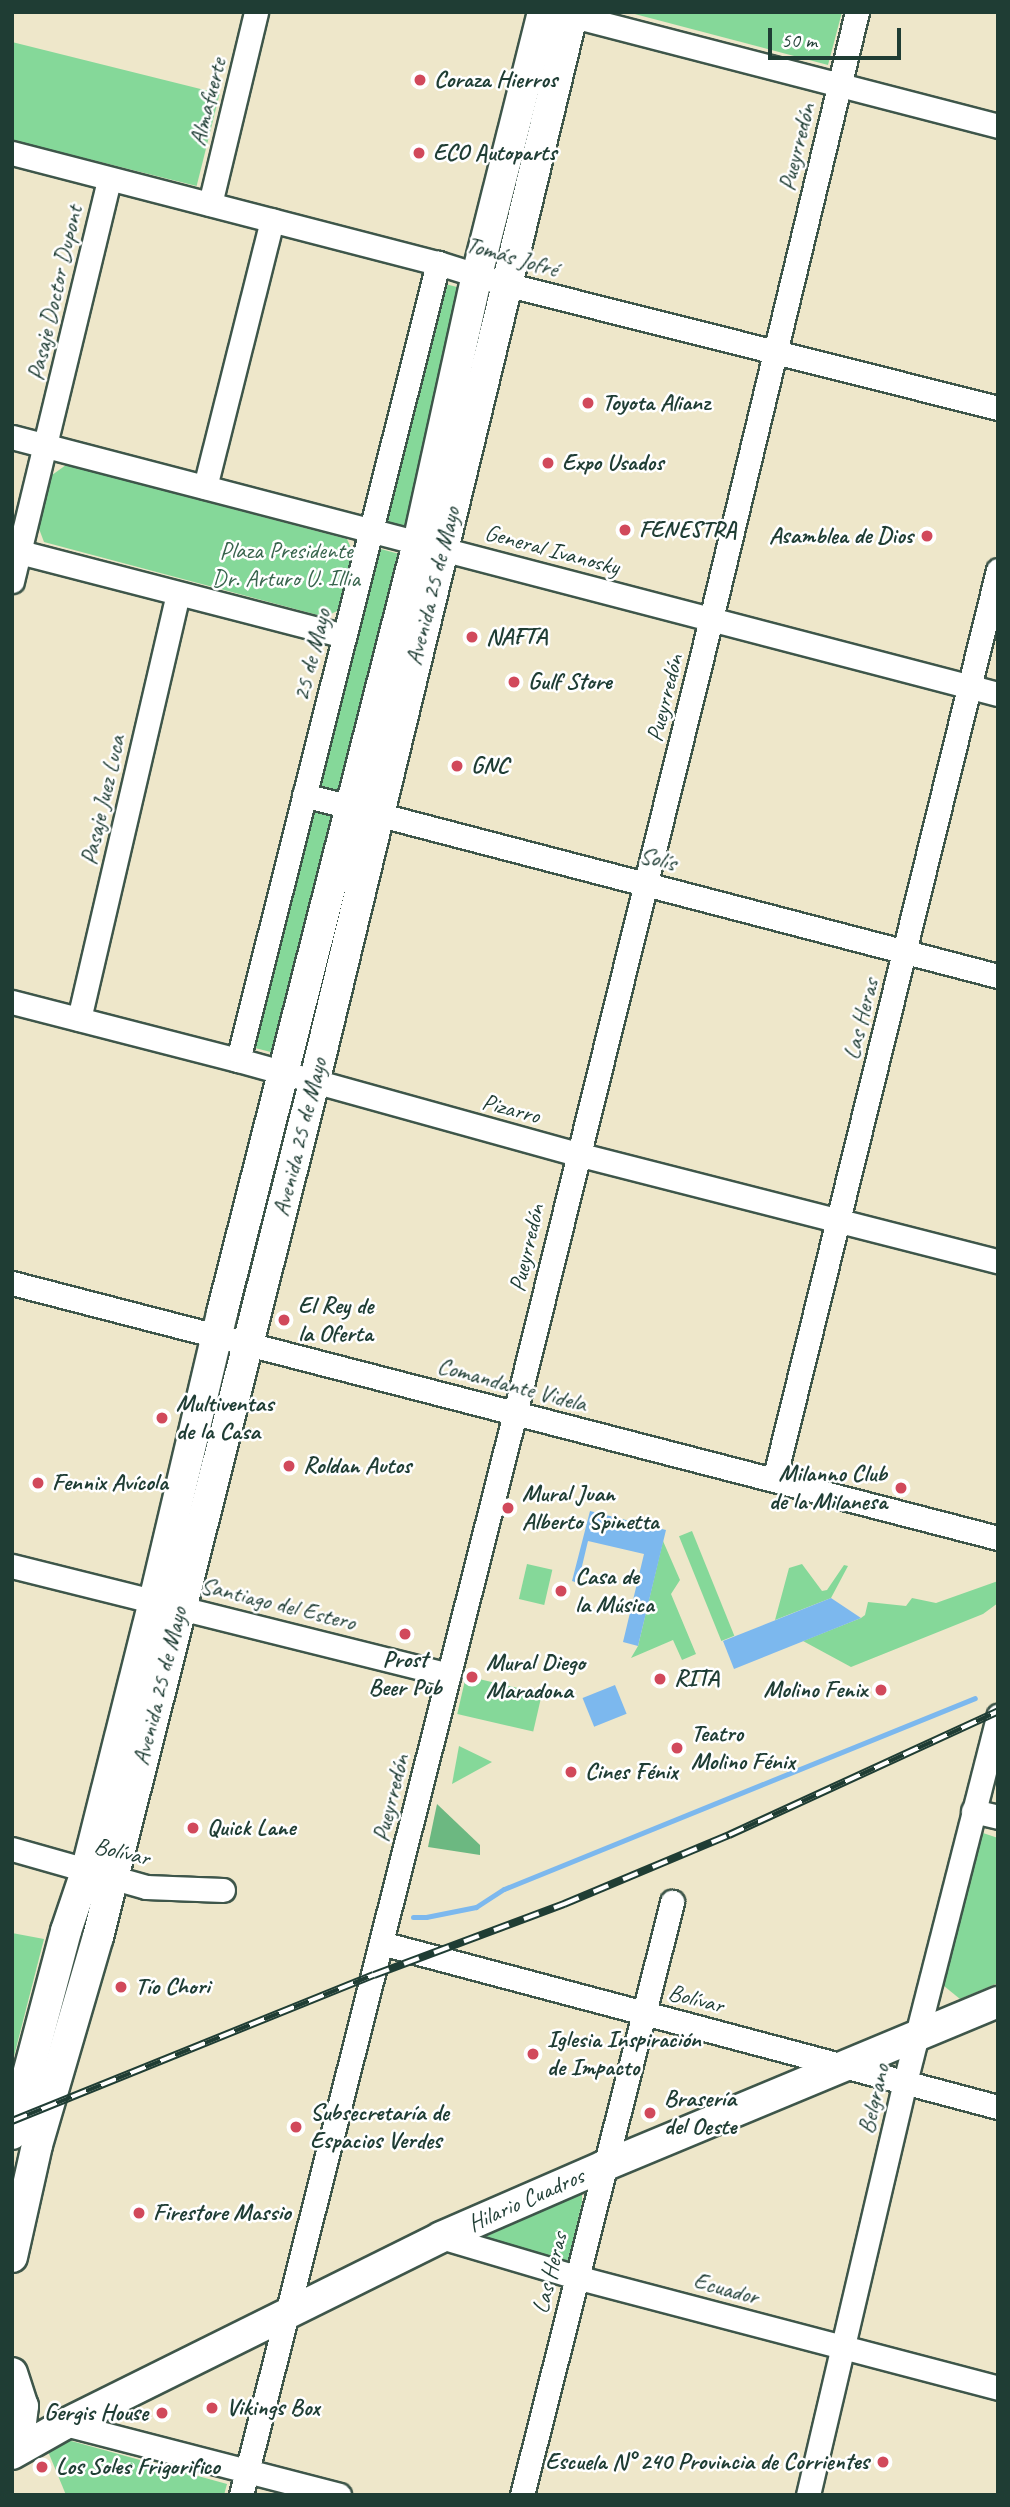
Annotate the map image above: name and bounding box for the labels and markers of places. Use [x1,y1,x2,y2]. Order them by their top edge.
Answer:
place label: Coraza Hierros [434,66,557,94]
marker: Coraza Hierros [412,72,428,88]
place label: ECO Autoparts [433,139,556,167]
marker: ECO Autoparts [411,145,427,161]
place label: Toyota Alianz [602,389,710,417]
marker: Toyota Alianz [580,395,596,411]
place label: Expo Usados [562,449,665,477]
marker: Expo Usados [540,455,556,471]
place label: FENESTRA [639,516,736,544]
marker: FENESTRA [617,522,633,538]
place label: Asamblea de Dios [769,522,913,550]
marker: Asamblea de Dios [919,528,935,544]
place label: NAFTA [486,623,547,651]
marker: NAFTA [464,629,480,645]
place label: Gulf Store [528,668,612,696]
marker: Gulf Store [506,674,522,690]
place label: GNC [471,752,508,780]
marker: GNC [449,758,465,774]
place label: El Rey de la Oferta [298,1292,373,1348]
marker: El Rey de la Oferta [276,1312,292,1328]
place label: Multiventas de la Casa [176,1390,273,1446]
marker: Multiventas de la Casa [154,1410,170,1426]
place label: Roldan Autos [303,1452,411,1480]
marker: Roldan Autos [281,1458,297,1474]
place label: Milanno Club de la Milanesa [768,1460,887,1516]
place label: Fennix Avícola [52,1469,168,1497]
marker: Fennix Avícola [30,1475,46,1491]
place label: Mural Juan Alberto Spinetta [522,1480,659,1536]
marker: Milanno Club de la Milanesa [893,1480,909,1496]
marker: Mural Juan Alberto Spinetta [500,1500,516,1516]
place label: Casa de la Música [575,1563,654,1619]
marker: Casa de la Música [553,1583,569,1599]
marker: Prost Beer Pub [397,1626,413,1642]
place label: Prost Beer Pub [369,1646,441,1702]
place label: Mural Diego Maradona [486,1649,585,1705]
place label: RITA [674,1665,719,1693]
marker: Mural Diego Maradona [464,1669,480,1685]
marker: RITA [652,1671,668,1687]
place label: Molino Fenix [764,1676,867,1704]
marker: Molino Fenix [873,1682,889,1698]
place label: Teatro Molino Fénix [691,1720,795,1776]
marker: Teatro Molino Fénix [669,1740,685,1756]
place label: Cines Fénix [585,1758,677,1786]
marker: Cines Fénix [563,1764,579,1780]
place label: Quick Lane [207,1814,296,1842]
marker: Quick Lane [185,1820,201,1836]
place label: Tío Chori [135,1973,210,2001]
marker: Tío Chori [113,1979,129,1995]
place label: Iglesia Inspiración de Impacto [547,2026,701,2082]
marker: Iglesia Inspiración de Impacto [525,2046,541,2062]
place label: Brasería del Oeste [664,2085,736,2141]
place label: Subsecretaría de Espacios Verdes [310,2099,449,2155]
marker: Brasería del Oeste [642,2105,658,2121]
marker: Subsecretaría de Espacios Verdes [288,2119,304,2135]
place label: Firestore Massio [153,2199,292,2227]
marker: Firestore Massio [131,2205,147,2221]
place label: Vikings Box [226,2394,320,2422]
place label: Gergis House [44,2399,148,2427]
marker: Vikings Box [204,2400,220,2416]
marker: Gergis House [154,2405,170,2421]
place label: Escuela N° 240 Provincia de Corrientes [545,2448,869,2476]
place label: Los Soles Frigorifico [56,2453,220,2481]
marker: Escuela N° 240 Provincia de Corrientes [875,2454,891,2470]
marker: Los Soles Frigorifico [34,2459,50,2475]

